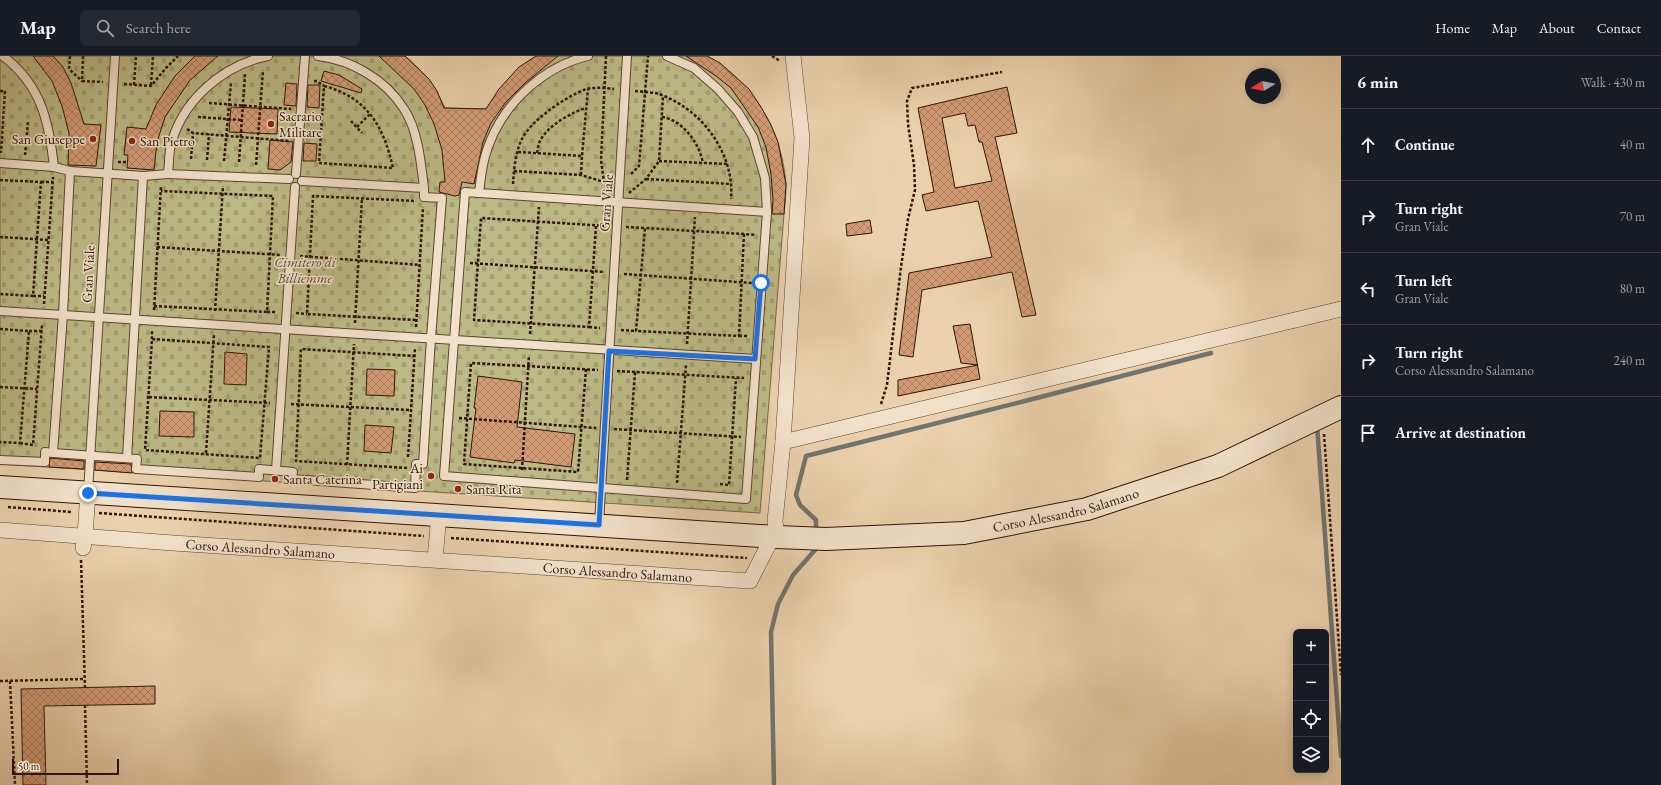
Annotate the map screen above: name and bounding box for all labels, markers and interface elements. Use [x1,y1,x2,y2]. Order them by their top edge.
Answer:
search box [80,10,360,46]
text: Map [20,15,56,40]
icon: search [94,17,116,39]
text: Search here [126,18,191,37]
text: Home [1435,19,1470,37]
text: Map [1492,19,1517,37]
text: About [1539,19,1575,37]
text: Contact [1597,19,1641,37]
north arrow [1245,68,1281,104]
text: 6 min [1357,71,1398,93]
text: Walk · 430 m [1581,74,1645,91]
place label: Sacrario Militare [279,107,322,141]
marker: Sacrario Militare [266,119,276,129]
place label: San Giuseppe [12,130,86,148]
place label: San Pietro [140,132,195,150]
marker: San Giuseppe [88,134,98,144]
icon: ahead [1357,134,1379,156]
text: Continue [1395,135,1455,154]
marker: San Pietro [127,136,137,146]
text: 40 m [1620,136,1645,153]
street label: Gran Viale [595,173,617,232]
text: Turn right [1395,199,1463,218]
icon: right [1357,206,1379,228]
text: 70 m [1620,208,1645,225]
text: Gran Viale [1395,218,1449,235]
street label: Gran Viale [78,244,99,303]
park label: Cimitero di Billiemme [274,253,337,287]
text: Turn left [1395,271,1452,290]
route start [752,274,770,292]
icon: left [1357,278,1379,300]
text: 80 m [1620,280,1645,297]
text: Gran Viale [1395,290,1449,307]
text: Turn right [1395,343,1463,362]
icon: right [1357,350,1379,372]
text: 240 m [1614,352,1645,369]
text: Corso Alessandro Salamano [1395,362,1534,379]
icon: arrive [1357,422,1379,444]
text: Arrive at destination [1395,423,1526,442]
place label: Ai Partigiani [372,459,424,493]
place label: Santa Caterina [283,470,362,488]
marker: Ai Partigiani [426,471,436,481]
marker: Santa Caterina [270,474,280,484]
place label: Santa Rita [466,480,522,498]
route end [79,484,97,502]
marker: Santa Rita [453,484,463,494]
street label: Corso Alessandro Salamano [991,484,1141,536]
street label: Corso Alessandro Salamano [185,535,336,563]
street label: Corso Alessandro Salamano [542,558,693,586]
map controls [1293,629,1329,773]
button: + [1293,629,1329,665]
button: − [1293,665,1329,701]
button: locate [1293,701,1329,737]
button: layers [1293,737,1329,773]
scale bar [12,757,119,776]
text: 50 m [18,759,39,773]

